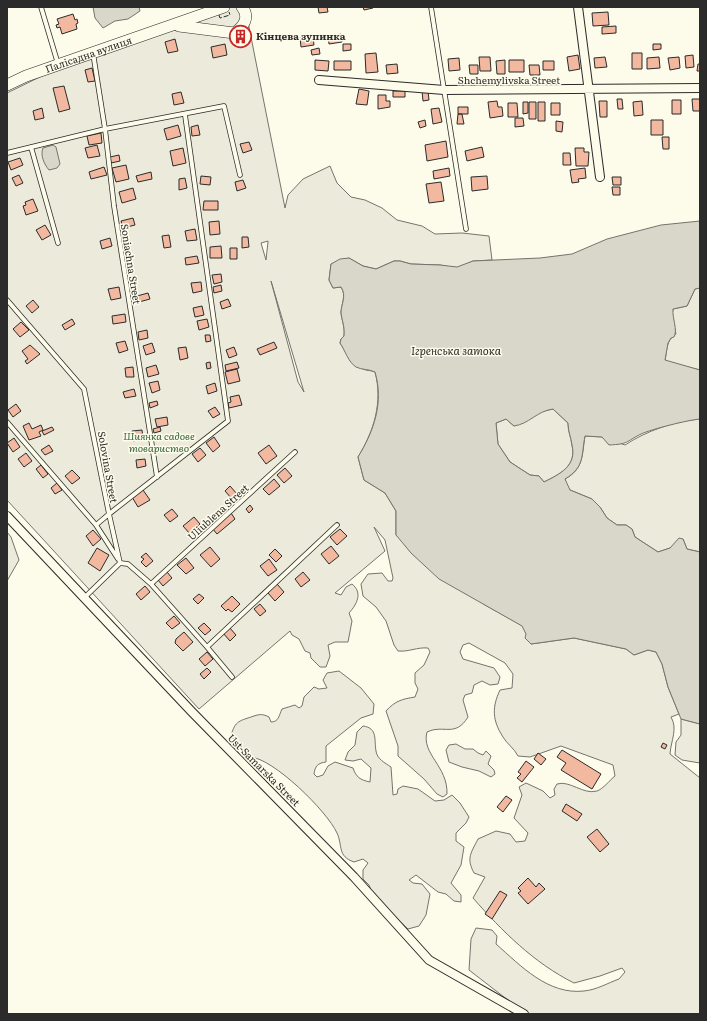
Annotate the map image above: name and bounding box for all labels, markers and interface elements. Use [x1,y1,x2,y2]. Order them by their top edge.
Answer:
building icon: Кінцева зупинка [228,23,254,49]
place label: Кінцева зупинка [256,28,346,43]
street label: Палісадна вулиця [43,32,134,76]
street label: Shchemylivska Street [458,72,560,87]
street label: Soniachna Street [118,223,145,305]
water label: Ігренська затока [411,342,502,358]
park label: Шиянка садове товариство [123,428,195,455]
street label: Solovina Street [95,430,122,504]
street label: Uliublena Street [184,480,252,543]
street label: Ust-Samarska Street [225,730,304,809]

